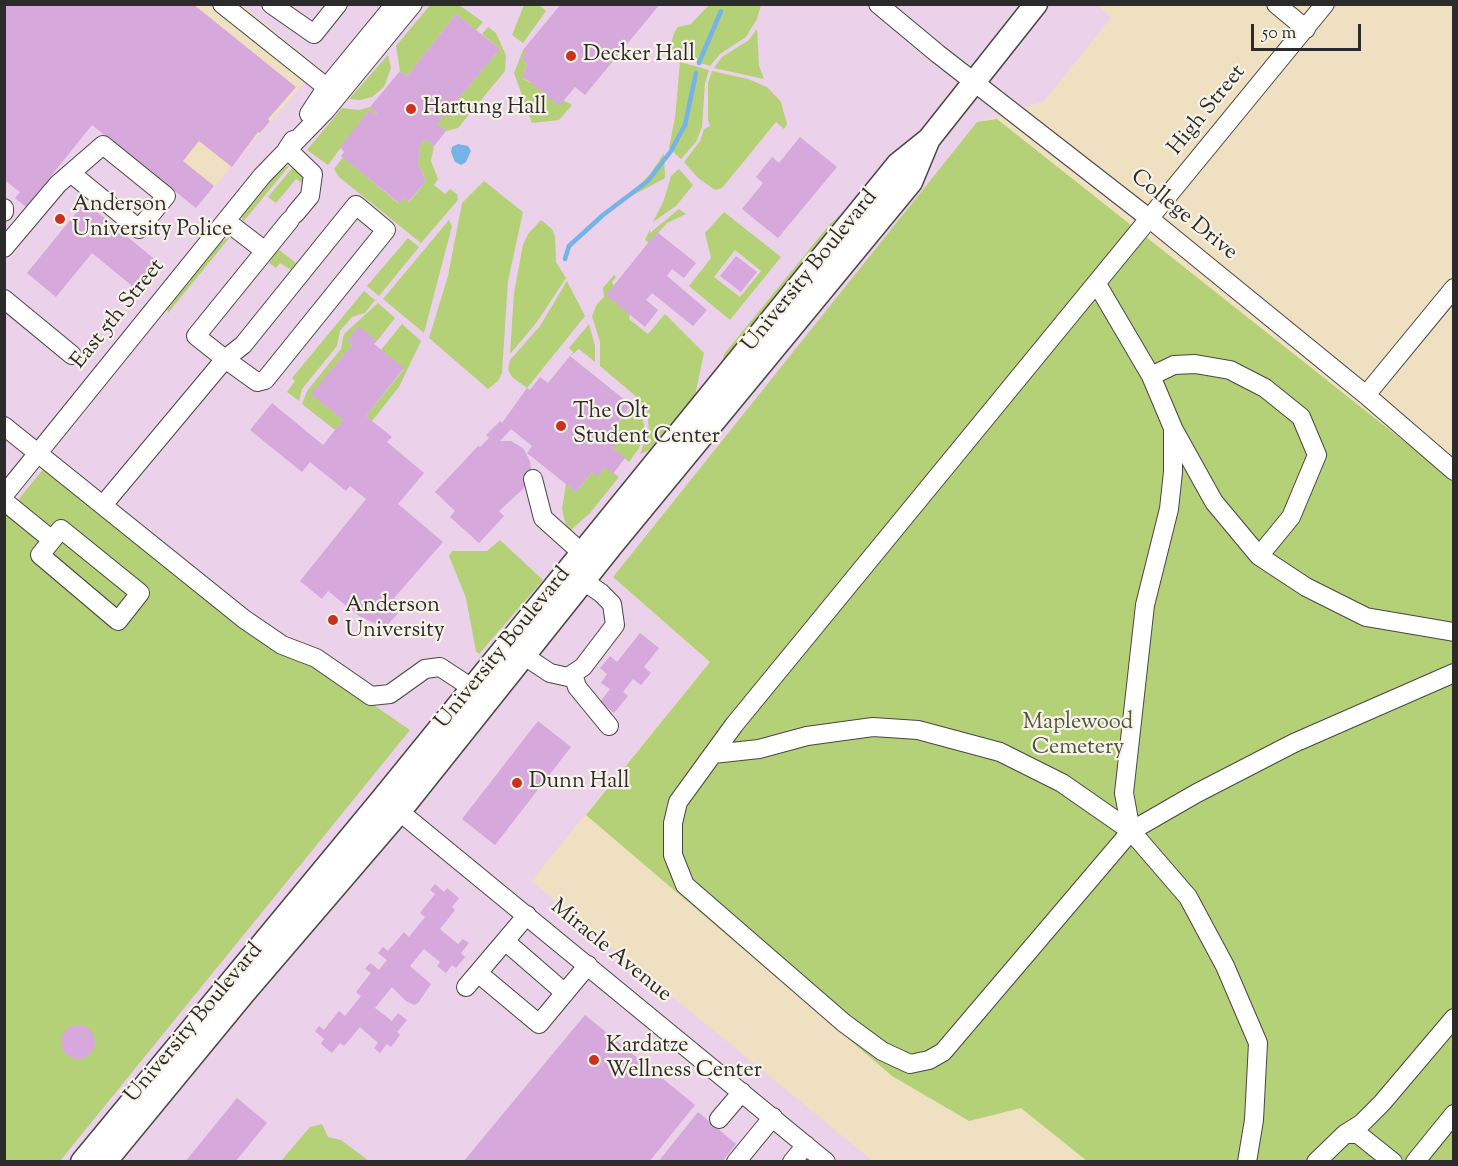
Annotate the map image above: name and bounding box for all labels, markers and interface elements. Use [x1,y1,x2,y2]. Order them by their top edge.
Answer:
scale bar [1254,12,1364,50]
text: 50 m [1262,21,1296,47]
place label: Decker Hall [583,43,695,69]
marker: Decker Hall [564,49,578,63]
street label: High Street [1164,60,1252,162]
place label: Hartung Hall [423,96,547,122]
marker: Hartung Hall [404,102,418,116]
street label: College Drive [1124,165,1242,267]
street label: University Boulevard [738,186,884,358]
place label: Anderson University Police [72,193,232,244]
marker: Anderson University Police [53,212,67,226]
street label: East 5th Street [67,255,171,375]
place label: The Olt Student Center [573,400,720,452]
marker: The Olt Student Center [554,419,568,433]
street label: University Boulevard [431,563,577,735]
place label: Anderson University [345,594,445,646]
marker: Anderson University [326,613,340,627]
park label: Maplewood Cemetery [1023,711,1133,762]
place label: Dunn Hall [529,770,630,796]
marker: Dunn Hall [510,776,524,790]
street label: Miracle Avenue [544,895,676,1009]
street label: University Boulevard [120,939,270,1109]
place label: Kardatze Wellness Center [606,1034,762,1086]
marker: Kardatze Wellness Center [587,1053,601,1067]

